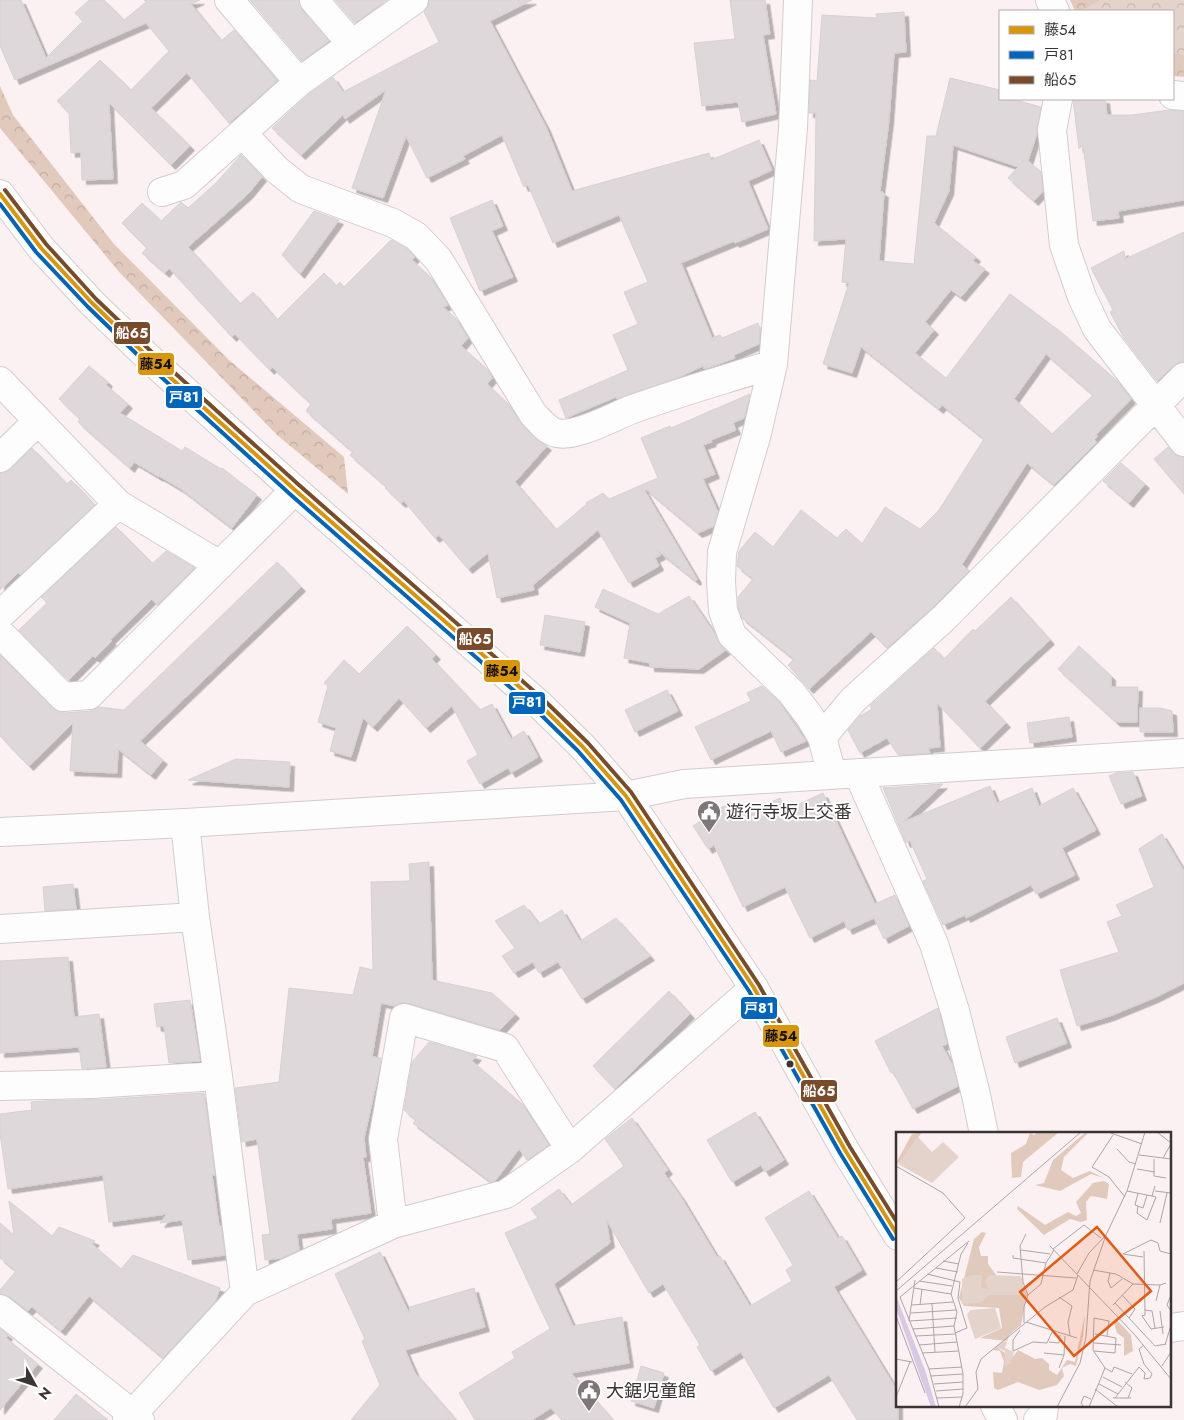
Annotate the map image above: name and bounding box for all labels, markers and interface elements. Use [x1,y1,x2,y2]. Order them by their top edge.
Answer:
legend [999,10,1174,100]
text: 藤54 [1044,19,1076,41]
text: 戸81 [1044,44,1074,66]
text: 船65 [1044,69,1076,91]
line badge: 船65 [113,321,151,345]
text: 船65 [116,323,148,343]
line badge: 藤54 [137,352,175,376]
text: 藤54 [140,354,173,374]
line badge: 戸81 [165,385,203,409]
text: 戸81 [169,387,199,407]
line badge: 船65 [456,627,494,651]
text: 船65 [459,629,491,649]
line badge: 藤54 [483,659,521,683]
text: 藤54 [486,661,519,681]
line badge: 戸81 [508,691,546,715]
text: 戸81 [512,692,542,712]
public building icon: 遊行寺坂上交番 [696,799,722,833]
place label: 遊行寺坂上交番 [726,799,852,825]
line badge: 戸81 [740,996,778,1020]
text: 戸81 [744,998,774,1018]
line badge: 藤54 [762,1024,800,1048]
text: 藤54 [765,1026,798,1046]
unlabelled marker [785,1059,795,1069]
line badge: 船65 [800,1079,838,1103]
text: 船65 [803,1081,835,1101]
inset map [896,1132,1172,1408]
north arrow [10,1360,60,1410]
public building icon: 大鋸児童館 [576,1378,602,1412]
place label: 大鋸児童館 [606,1378,696,1404]
text: N [34,1383,56,1404]

